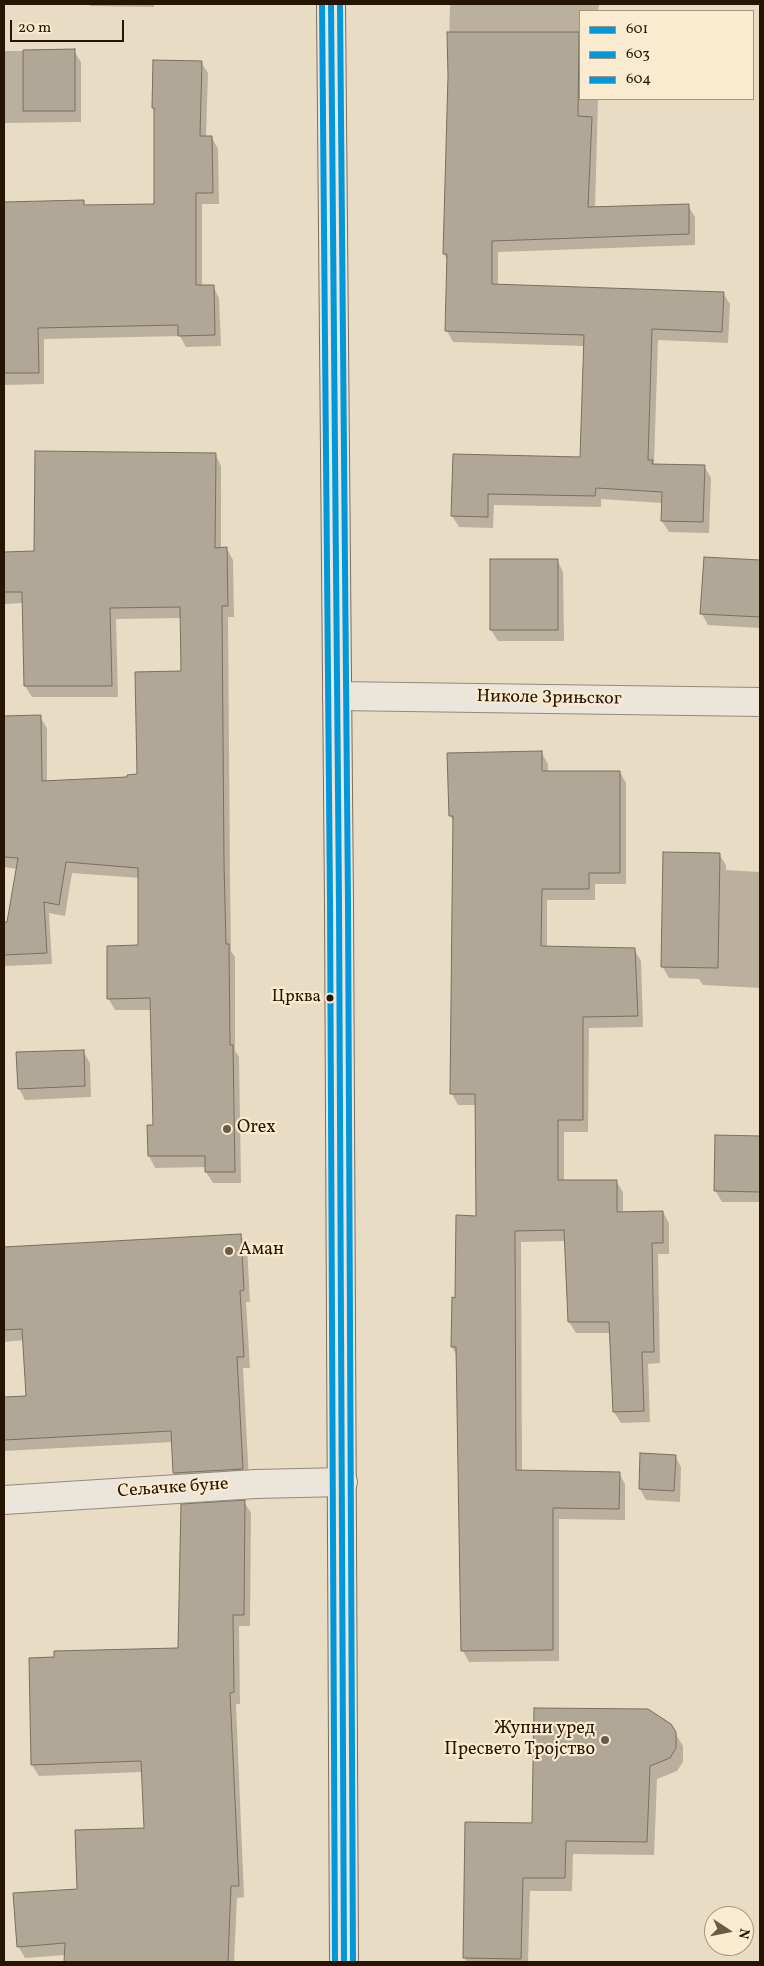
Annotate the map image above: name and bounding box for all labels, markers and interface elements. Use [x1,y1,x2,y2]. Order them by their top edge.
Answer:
scale bar [12,10,126,42]
legend [579,10,754,100]
text: 20 m [18,18,51,39]
text: 601 [626,19,648,40]
text: 603 [626,44,650,65]
text: 604 [626,69,651,90]
street label: Николе Зрињског [476,687,622,711]
place label: Црква [272,988,321,1008]
marker: Црква [325,993,335,1003]
place label: Orex [237,1118,276,1140]
marker: Orex [221,1123,233,1135]
place label: Аман [239,1240,284,1262]
marker: Аман [223,1245,235,1257]
street label: Сељачке буне [117,1474,229,1504]
place label: Жупни уред Пресвето Тројство [444,1719,595,1762]
marker: Жупни уред Пресвето Тројство [599,1734,611,1746]
north arrow [704,1906,754,1956]
text: N [733,1927,754,1941]

